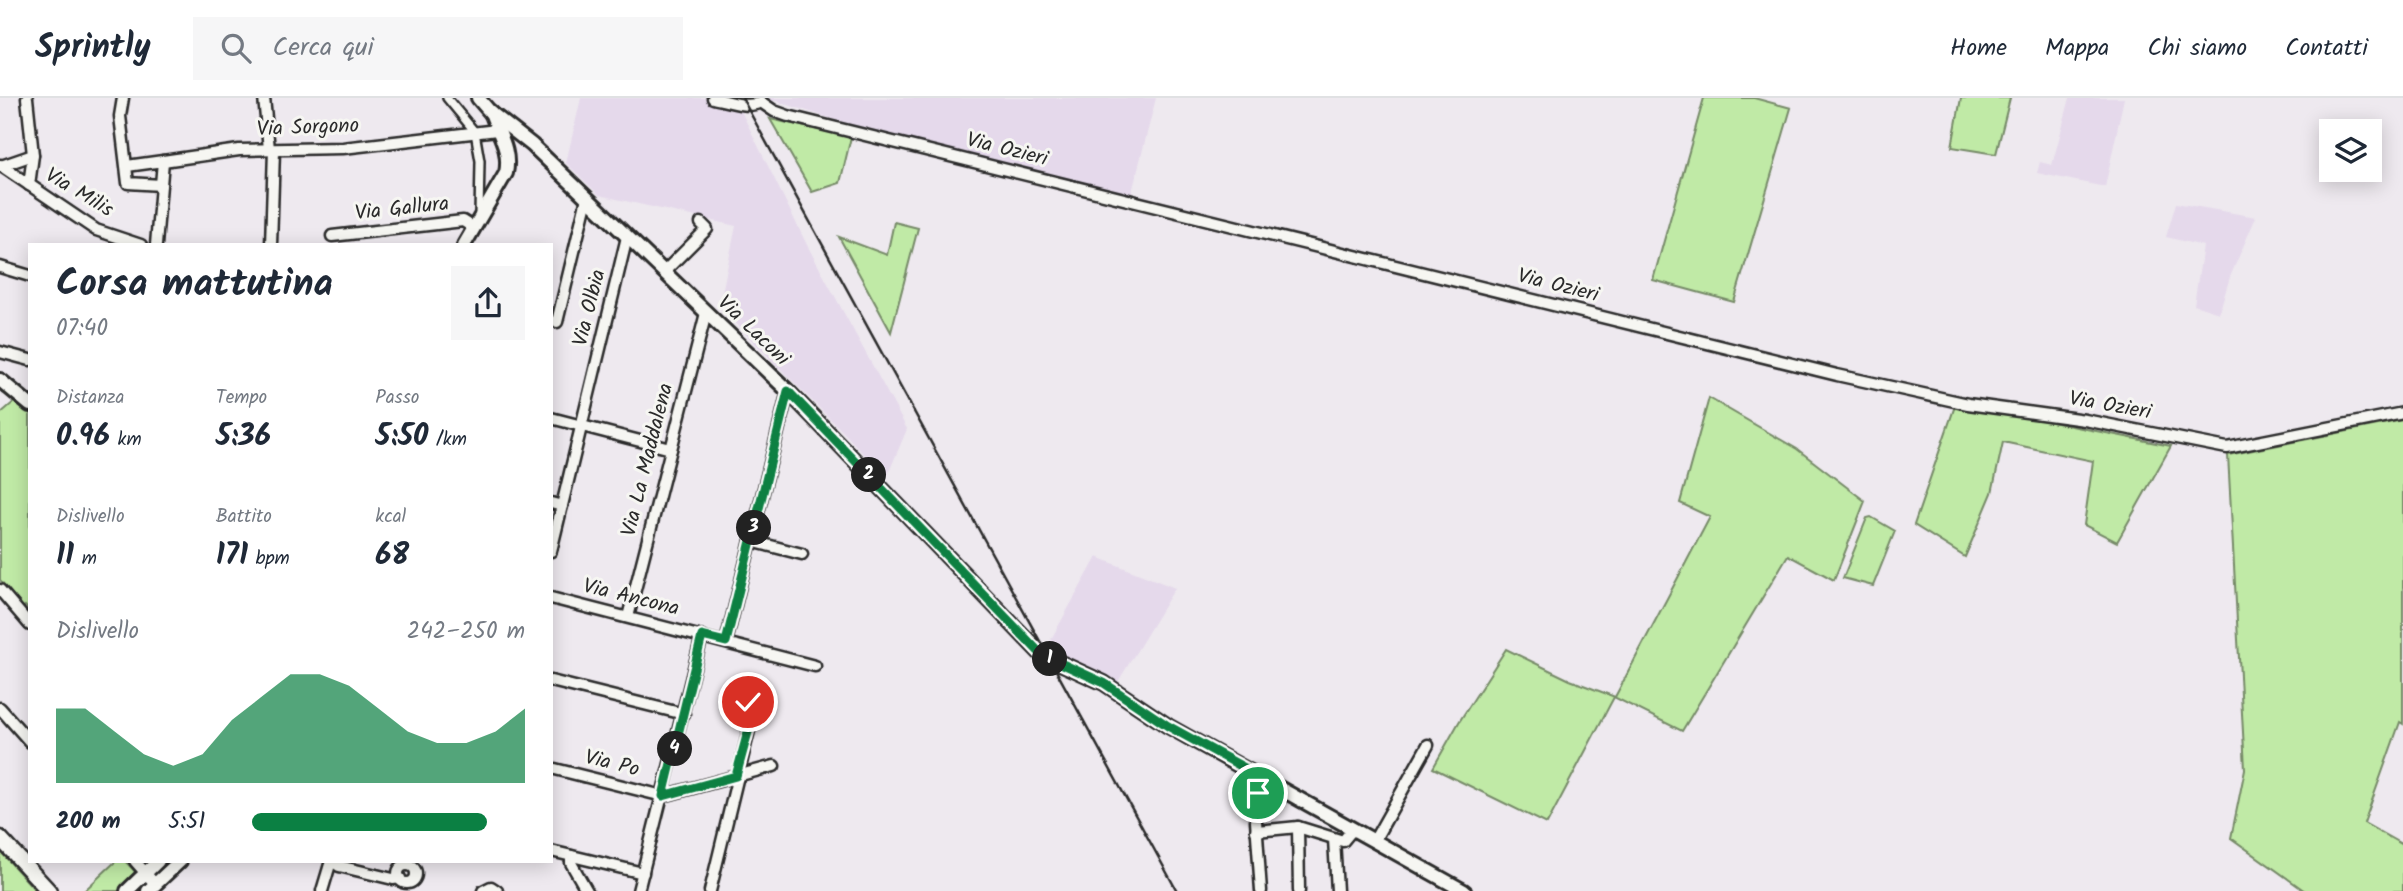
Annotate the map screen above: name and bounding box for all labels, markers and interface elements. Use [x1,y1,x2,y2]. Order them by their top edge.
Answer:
search box [193,17,683,80]
text: Sprintly [35,22,151,75]
text: Cerca qui [273,27,374,69]
icon: search [217,29,255,67]
text: Home [1950,29,2007,68]
text: Mappa [2045,29,2109,68]
text: Chi siamo [2147,29,2247,68]
text: Contatti [2285,29,2368,68]
street label: Via Sorgono [256,110,360,146]
map controls [2319,119,2382,182]
button: layers [2319,119,2382,182]
street label: Via Ozieri [963,124,1052,176]
street label: Via Milis [38,160,120,227]
street label: Via Gallura [353,188,451,230]
text: Corsa mattutina [56,255,333,315]
street label: Via Ozieri [1514,260,1603,312]
button: share [451,266,525,340]
street label: Via Olbia [565,266,615,350]
street label: Via Laconi [709,288,798,375]
text: 07:40 [56,311,108,347]
street label: Via La Maddalena [613,380,683,540]
text: Distanza [56,383,125,413]
text: Tempo [216,383,267,413]
text: Passo [375,383,419,413]
street label: Via Ozieri [2066,383,2155,430]
text: 0.96 [56,413,110,461]
text: 5:36 [216,413,271,461]
text: 5:50 [375,413,428,461]
text: km [110,425,142,455]
text: /km [428,425,467,455]
pin: 2 [852,458,886,492]
text: 2 [863,459,874,489]
text: Dislivello [56,502,125,532]
text: Battito [216,502,272,532]
text: kcal [375,502,406,532]
pin: 3 [736,510,772,546]
text: 3 [748,512,759,542]
text: 11 [56,532,74,580]
text: 171 [216,532,248,580]
text: 68 [375,532,409,580]
text: m [74,544,97,574]
text: bpm [248,544,290,574]
street label: Via Ancona [579,570,683,626]
text: Dislivello [56,614,139,650]
text: 242–250 m [407,614,525,650]
pin: 1 [1032,642,1068,676]
text: 1 [1047,643,1052,673]
pin [718,672,778,732]
icon: check [729,683,767,721]
pin: 4 [658,732,692,766]
text: 4 [669,733,680,763]
street label: Via Po [581,741,643,787]
pin [1228,763,1288,823]
icon: arrive [1239,774,1277,812]
text: 200 m [56,804,121,840]
text: 5:51 [168,804,206,840]

